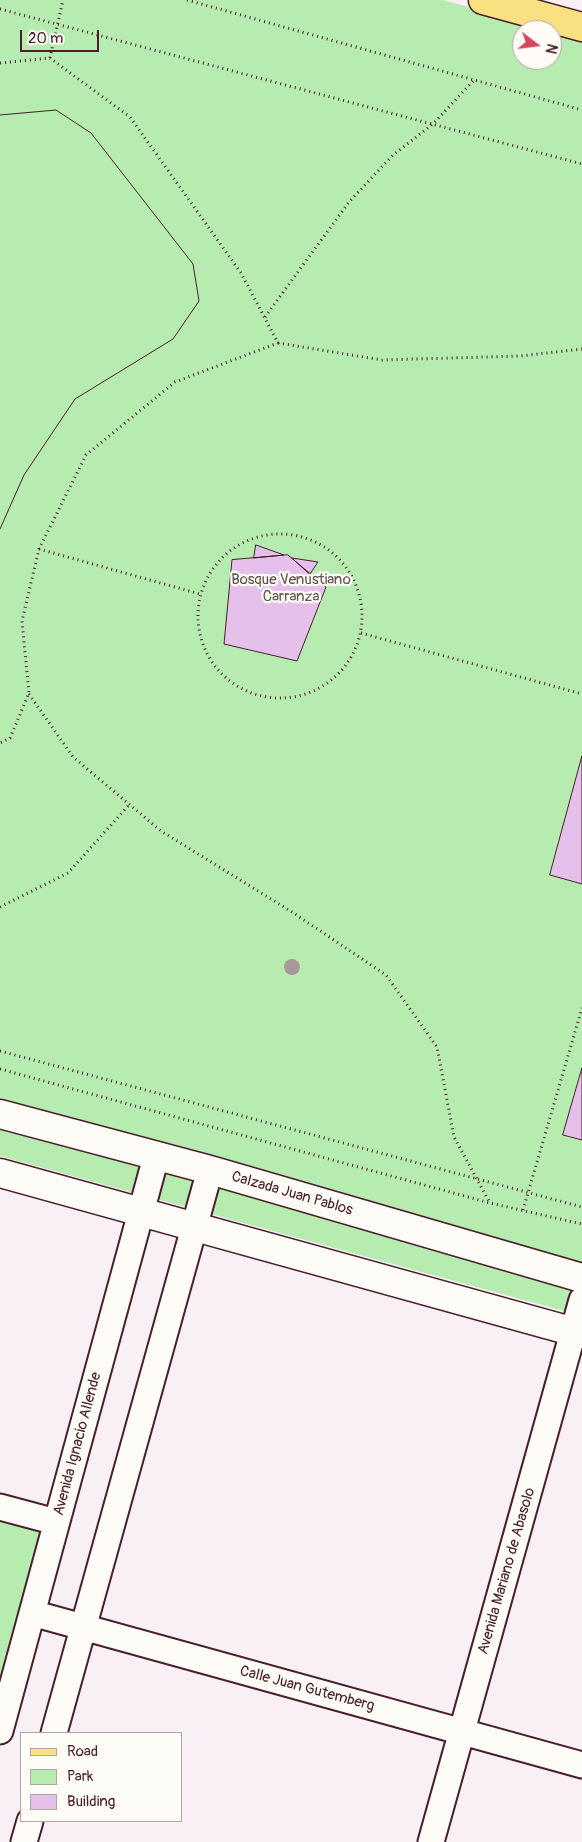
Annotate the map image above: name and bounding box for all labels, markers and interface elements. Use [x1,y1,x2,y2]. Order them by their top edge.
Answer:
scale bar [22,20,101,52]
north arrow [512,20,562,70]
text: 20 m [28,29,63,48]
text: N [542,42,560,56]
park label: Bosque Venustiano Carranza [231,571,351,606]
street label: Calzada Juan Pablos [229,1168,355,1220]
street label: Avenida Ignacio Allende [50,1370,106,1518]
street label: Avenida Mariano de Abasolo [475,1486,539,1656]
street label: Calle Juan Gutemberg [238,1662,376,1716]
legend [20,1732,182,1822]
text: Road [67,1742,98,1761]
text: Park [67,1767,93,1786]
text: Building [67,1792,115,1811]

